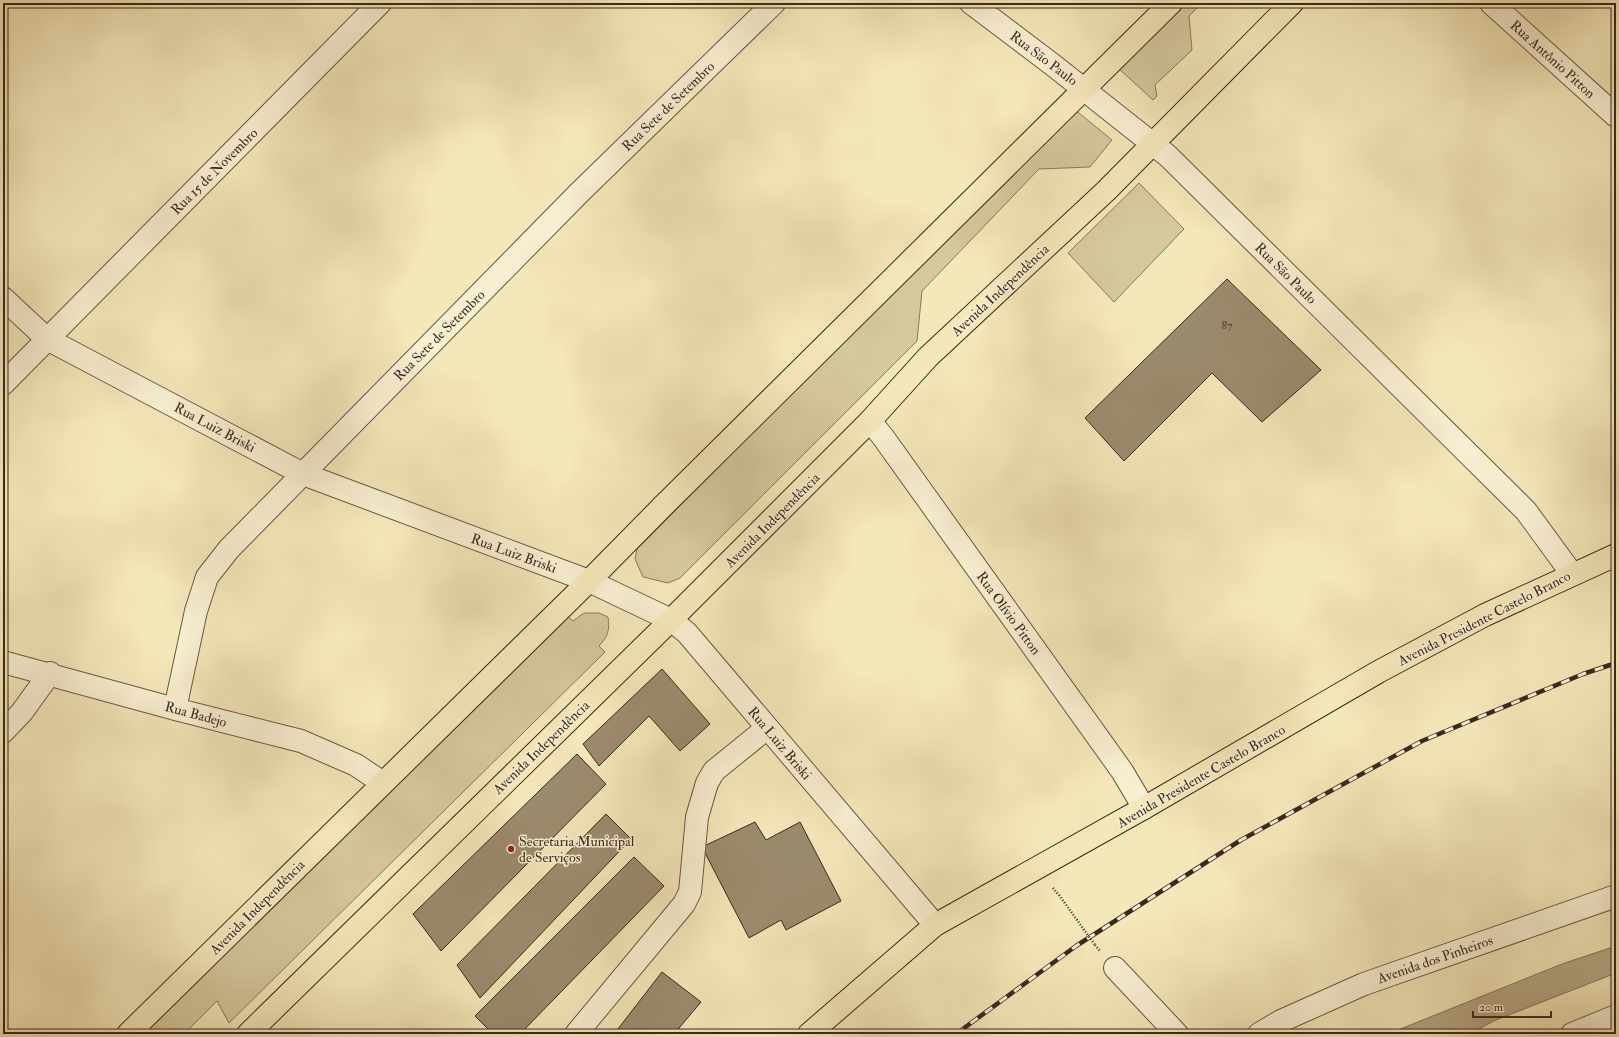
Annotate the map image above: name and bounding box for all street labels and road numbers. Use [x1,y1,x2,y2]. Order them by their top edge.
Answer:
street label: Rua Antônio Pitton [1507,17,1599,102]
street label: Rua São Paulo [1007,27,1081,89]
street label: Rua Sete de Setembro [619,58,718,155]
street label: Rua 15 de Novembro [167,124,261,218]
street label: Rua São Paulo [1251,239,1320,308]
street label: Avenida Independência [947,241,1054,341]
street label: Rua Sete de Setembro [390,286,489,385]
street label: Rua Luiz Briski [171,399,259,456]
street label: Avenida Independência [721,469,824,573]
street label: Rua Luiz Briski [469,530,559,577]
street label: Avenida Presidente Castelo Branco [1394,567,1574,670]
street label: Rua Olívio Pitton [973,568,1044,658]
street label: Avenida Independência [489,697,594,799]
street label: Rua Badejo [163,698,229,731]
street label: Rua Luiz Briski [744,703,815,783]
street label: Avenida Presidente Castelo Branco [1113,721,1289,832]
street label: Avenida Independência [206,856,309,960]
street label: Avenida dos Pinheiros [1374,932,1495,988]

